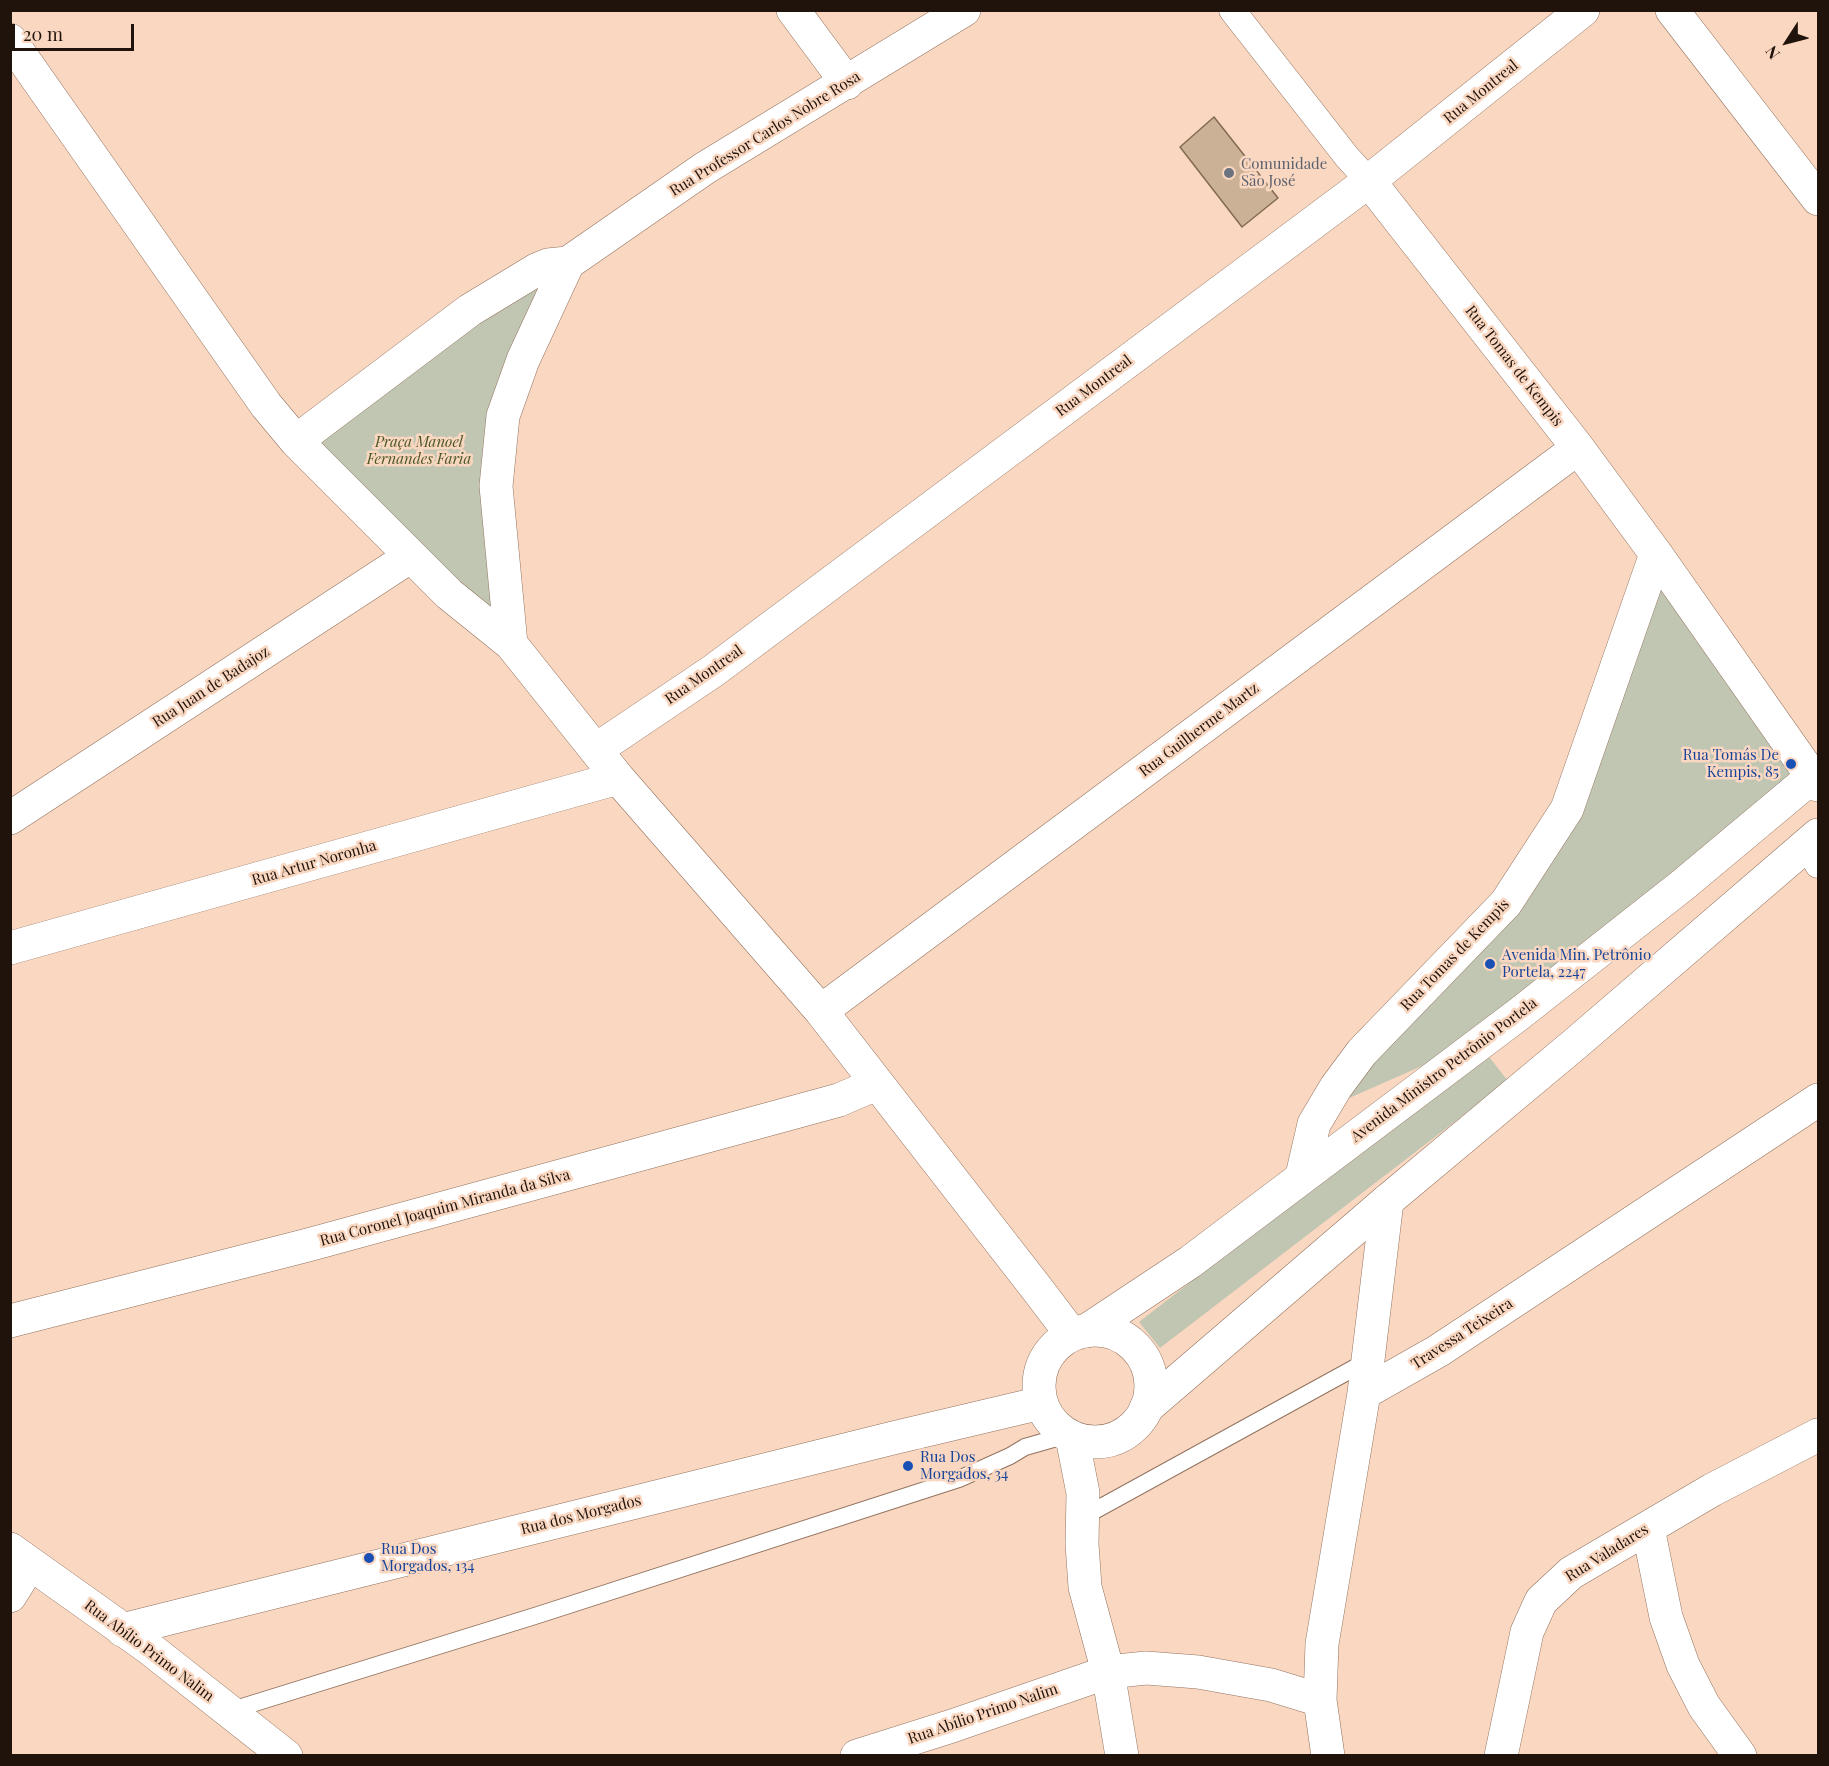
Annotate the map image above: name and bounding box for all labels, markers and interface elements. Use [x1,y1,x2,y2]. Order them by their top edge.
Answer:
scale bar [15,12,136,50]
north arrow [1757,12,1817,72]
text: 20 m [23,22,63,46]
text: N [1760,42,1784,64]
street label: Rua Montreal [1440,56,1522,128]
street label: Rua Professor Carlos Nobre Rosa [666,68,864,200]
place label: Comunidade São José [1241,155,1327,190]
marker: Comunidade São José [1222,166,1236,180]
street label: Rua Tomas de Kempis [1461,302,1567,430]
street label: Rua Montreal [1052,352,1136,420]
park label: Praça Manoel Fernandes Faria [367,433,471,468]
street label: Rua Montreal [662,642,746,708]
street label: Rua Juan de Badajoz [149,643,273,731]
street label: Rua Guilherme Martz [1136,679,1262,781]
place label: Rua Tomás De Kempis, 85 [1683,746,1779,781]
marker: Rua Tomás De Kempis, 85 [1784,757,1798,771]
street label: Rua Artur Noronha [250,837,378,889]
street label: Rua Tomas de Kempis [1397,895,1513,1015]
place label: Avenida Min. Petrônio Portela, 2247 [1502,946,1651,981]
marker: Avenida Min. Petrônio Portela, 2247 [1483,957,1497,971]
street label: Avenida Ministro Petrônio Portela [1347,994,1541,1146]
street label: Rua Coronel Joaquim Miranda da Silva [318,1166,572,1250]
street label: Travessa Teixeira [1408,1295,1516,1373]
place label: Rua Dos Morgados, 34 [920,1448,1008,1483]
marker: Rua Dos Morgados, 34 [901,1459,915,1473]
street label: Rua dos Morgados [519,1491,643,1539]
street label: Rua Valadares [1562,1520,1652,1586]
place label: Rua Dos Morgados, 134 [381,1540,475,1575]
marker: Rua Dos Morgados, 134 [362,1551,376,1565]
street label: Rua Abílio Primo Nalim [81,1596,217,1706]
street label: Rua Abílio Primo Nalim [906,1680,1060,1748]

